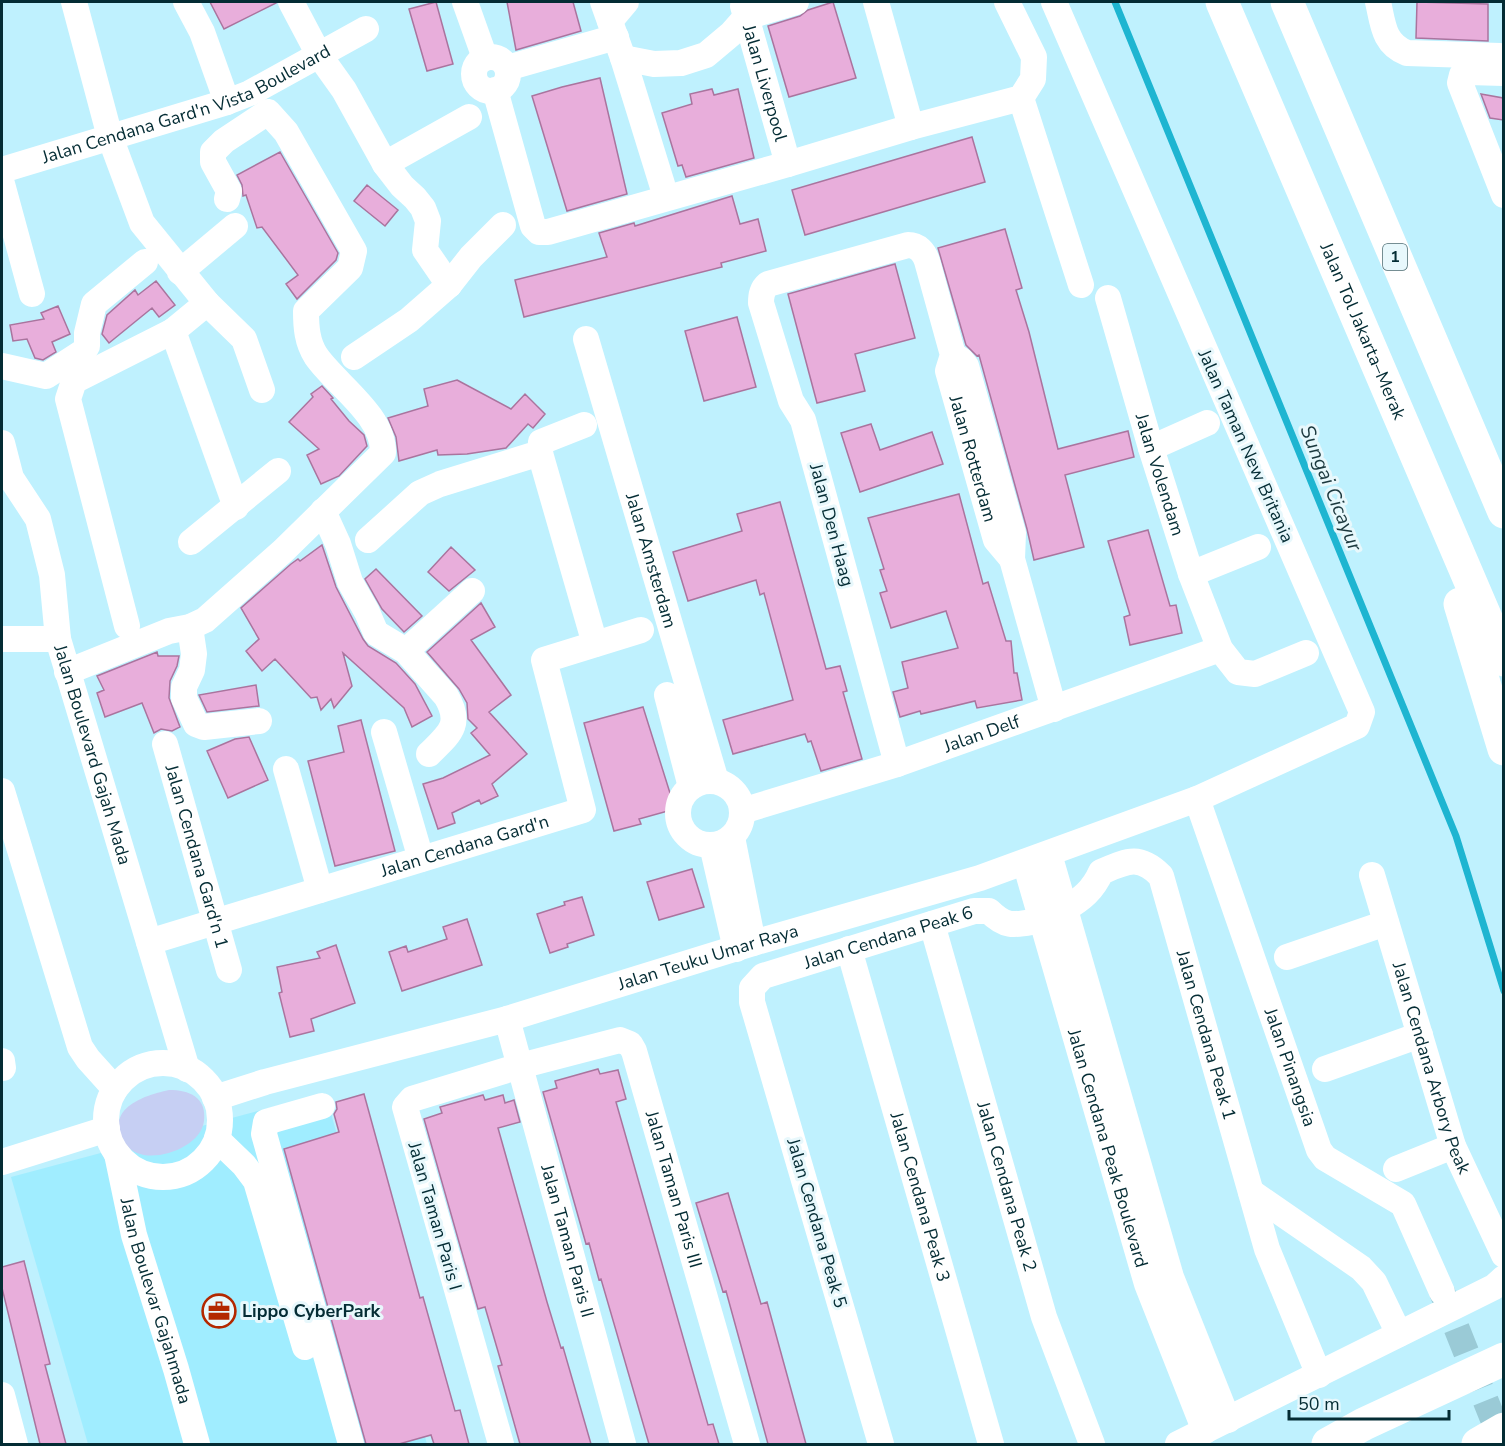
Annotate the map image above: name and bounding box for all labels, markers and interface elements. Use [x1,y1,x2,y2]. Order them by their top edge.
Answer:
street label: Jalan Liverpool [737,21,793,145]
street label: Jalan Cendana Gard'n Vista Boulevard [38,39,335,170]
street label: Jalan Tol Jakarta–Merak [1314,238,1412,424]
road number: 1 [1383,244,1407,270]
street label: Jalan Taman New Britania [1192,345,1299,546]
street label: Jalan Rotterdam [943,392,1002,525]
street label: Jalan Volendam [1129,410,1190,539]
water label: Sungai Cicayur [1293,421,1369,556]
street label: Jalan Den Haag [804,460,860,589]
street label: Jalan Amsterdam [620,489,682,631]
street label: Jalan Boulevard Gajah Mada [48,641,137,868]
street label: Jalan Delf [940,709,1024,759]
street label: Jalan Cendana Gard'n 1 [159,761,234,951]
street label: Jalan Cendana Gard'n [377,809,552,883]
street label: Jalan Cendana Peak 6 [800,900,976,975]
street label: Jalan Teuku Umar Raya [614,919,801,996]
street label: Jalan Cendana Peak 1 [1170,946,1242,1123]
street label: Jalan Cendana Arbory Peak [1386,958,1477,1179]
street label: Jalan Pinangsia [1258,1004,1322,1130]
street label: Jalan Cendana Peak Boulevard [1062,1025,1154,1270]
street label: Jalan Cendana Peak 2 [971,1098,1042,1274]
street label: Jalan Taman Paris III [640,1107,708,1271]
street label: Jalan Cendana Peak 3 [884,1108,956,1285]
street label: Jalan Cendana Peak 5 [781,1134,853,1311]
street label: Jalan Taman Paris I [402,1138,468,1293]
street label: Jalan Taman Paris II [535,1161,600,1320]
street label: Jalan Boulevar Gajahmada [114,1195,197,1407]
office icon: Lippo CyberPark [201,1293,237,1329]
place label: Lippo CyberPark [242,1299,381,1323]
scale bar [1289,1383,1450,1421]
text: 50 m [1298,1392,1340,1416]

